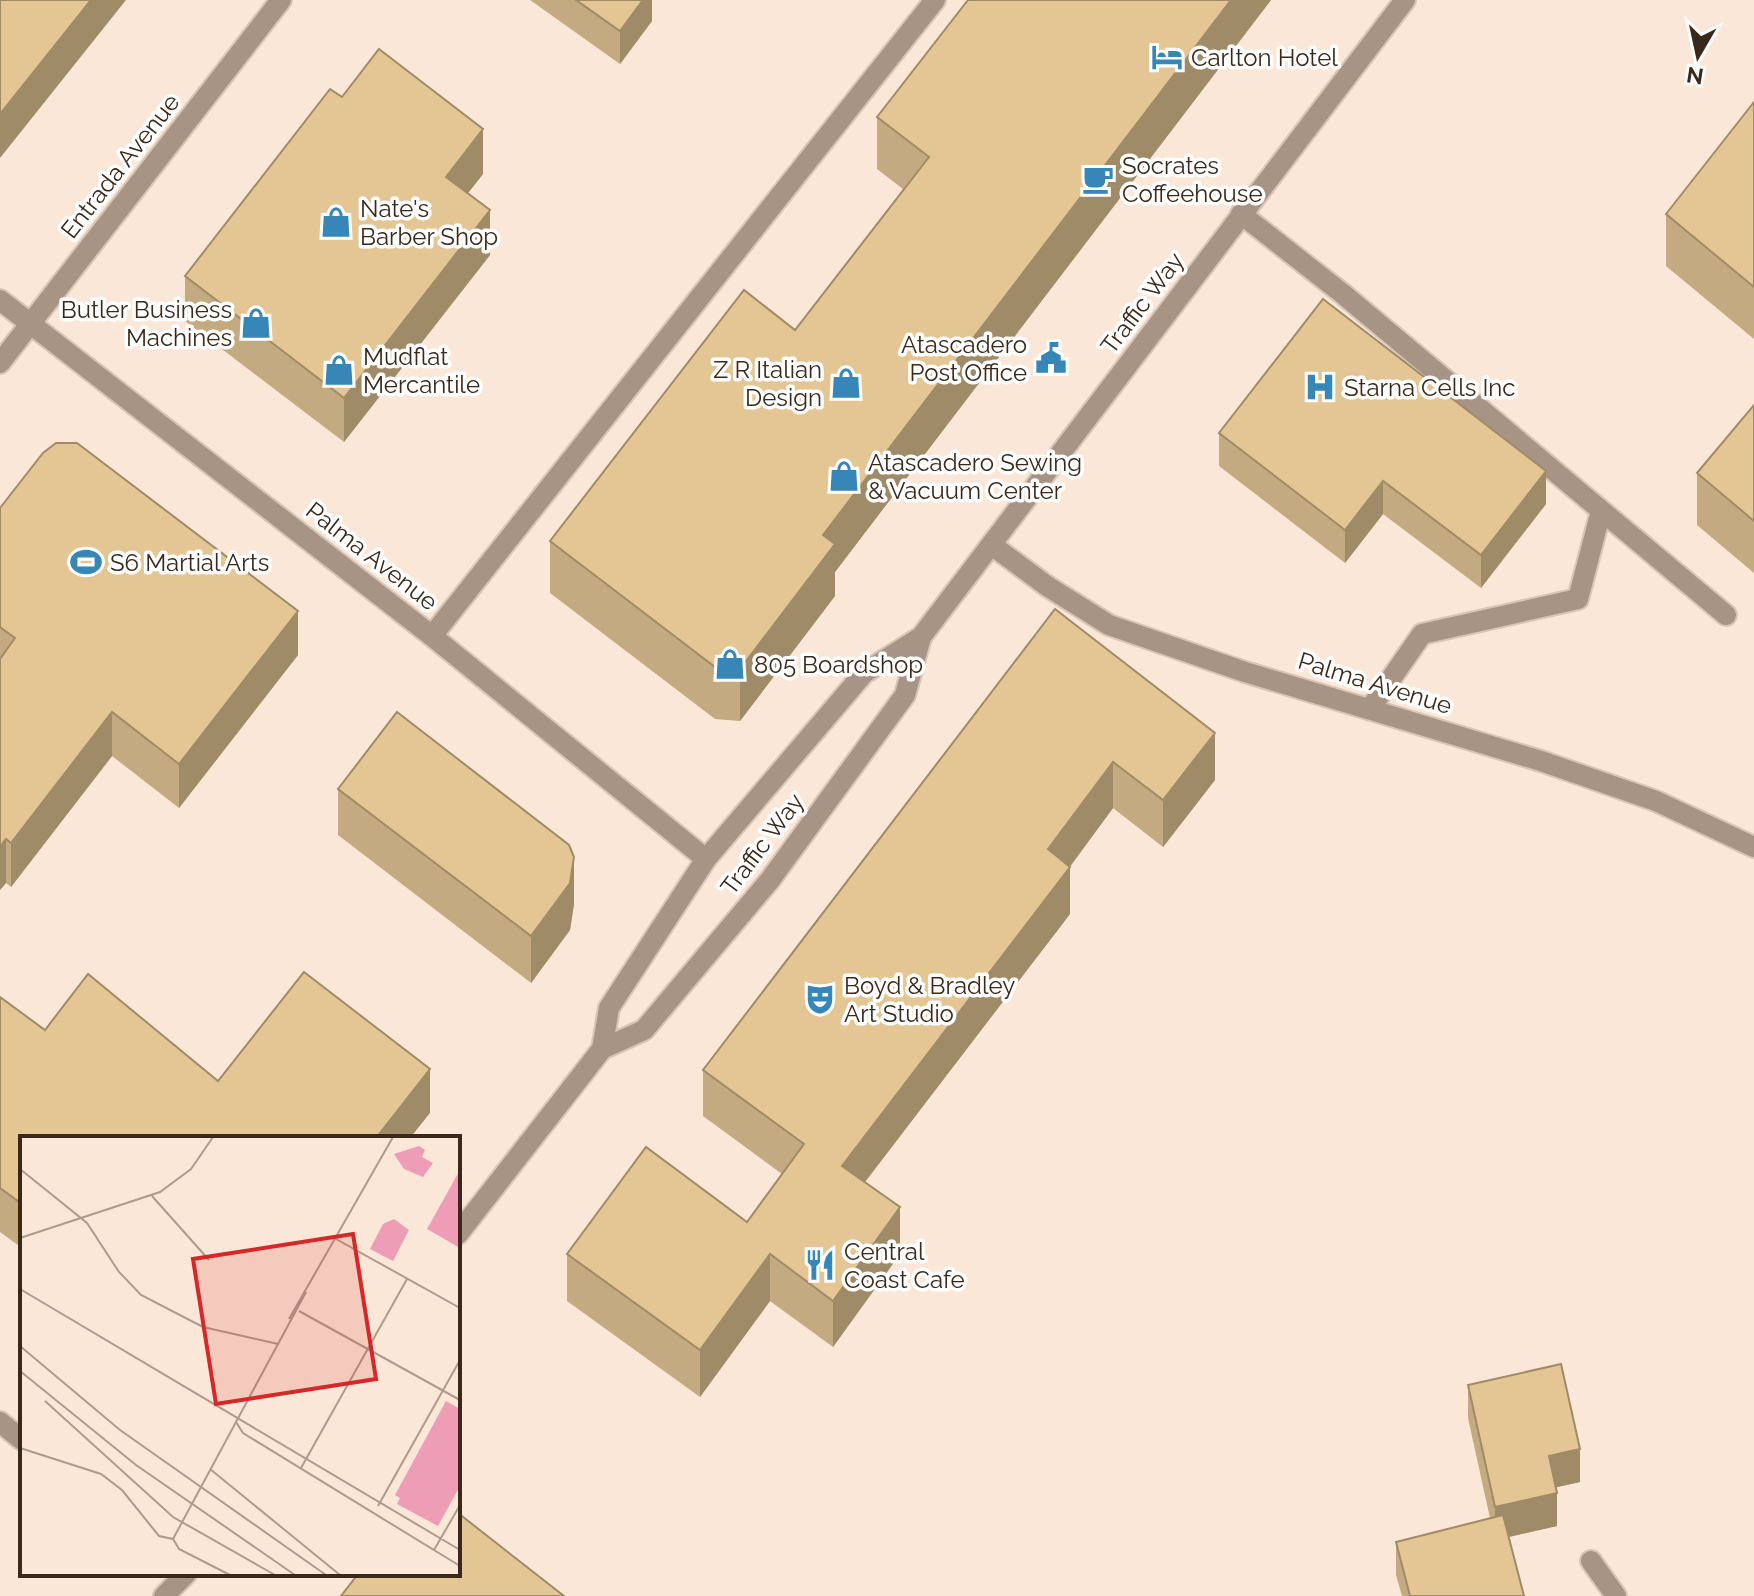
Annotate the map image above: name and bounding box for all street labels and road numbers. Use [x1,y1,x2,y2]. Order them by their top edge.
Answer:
street label: Entrada Avenue [55,88,185,244]
street label: Traffic Way [1094,247,1190,359]
street label: Palma Avenue [300,496,444,616]
street label: Palma Avenue [1295,646,1455,720]
street label: Traffic Way [714,788,810,900]

